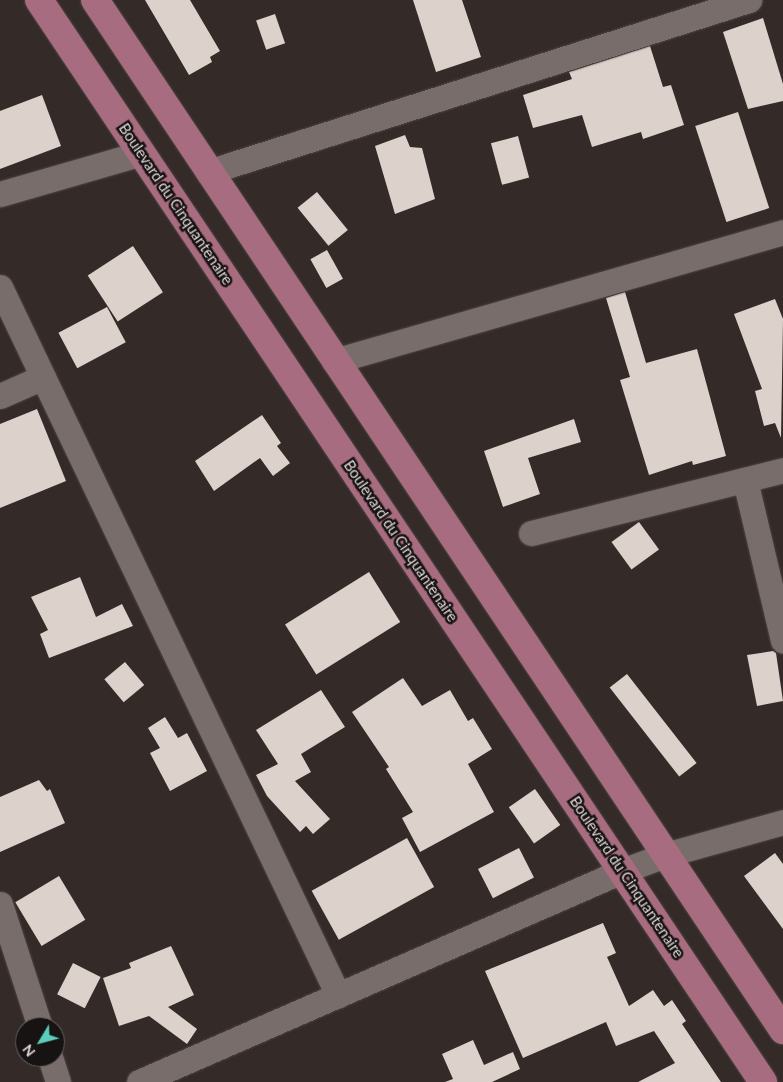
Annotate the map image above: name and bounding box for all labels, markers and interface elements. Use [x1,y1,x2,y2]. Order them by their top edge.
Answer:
street label: Boulevard du Cinquantenaire [115,120,237,288]
street label: Boulevard du Cinquantenaire [340,457,462,625]
street label: Boulevard du Cinquantenaire [566,793,688,961]
north arrow [15,1017,65,1067]
text: N [18,1041,38,1060]

